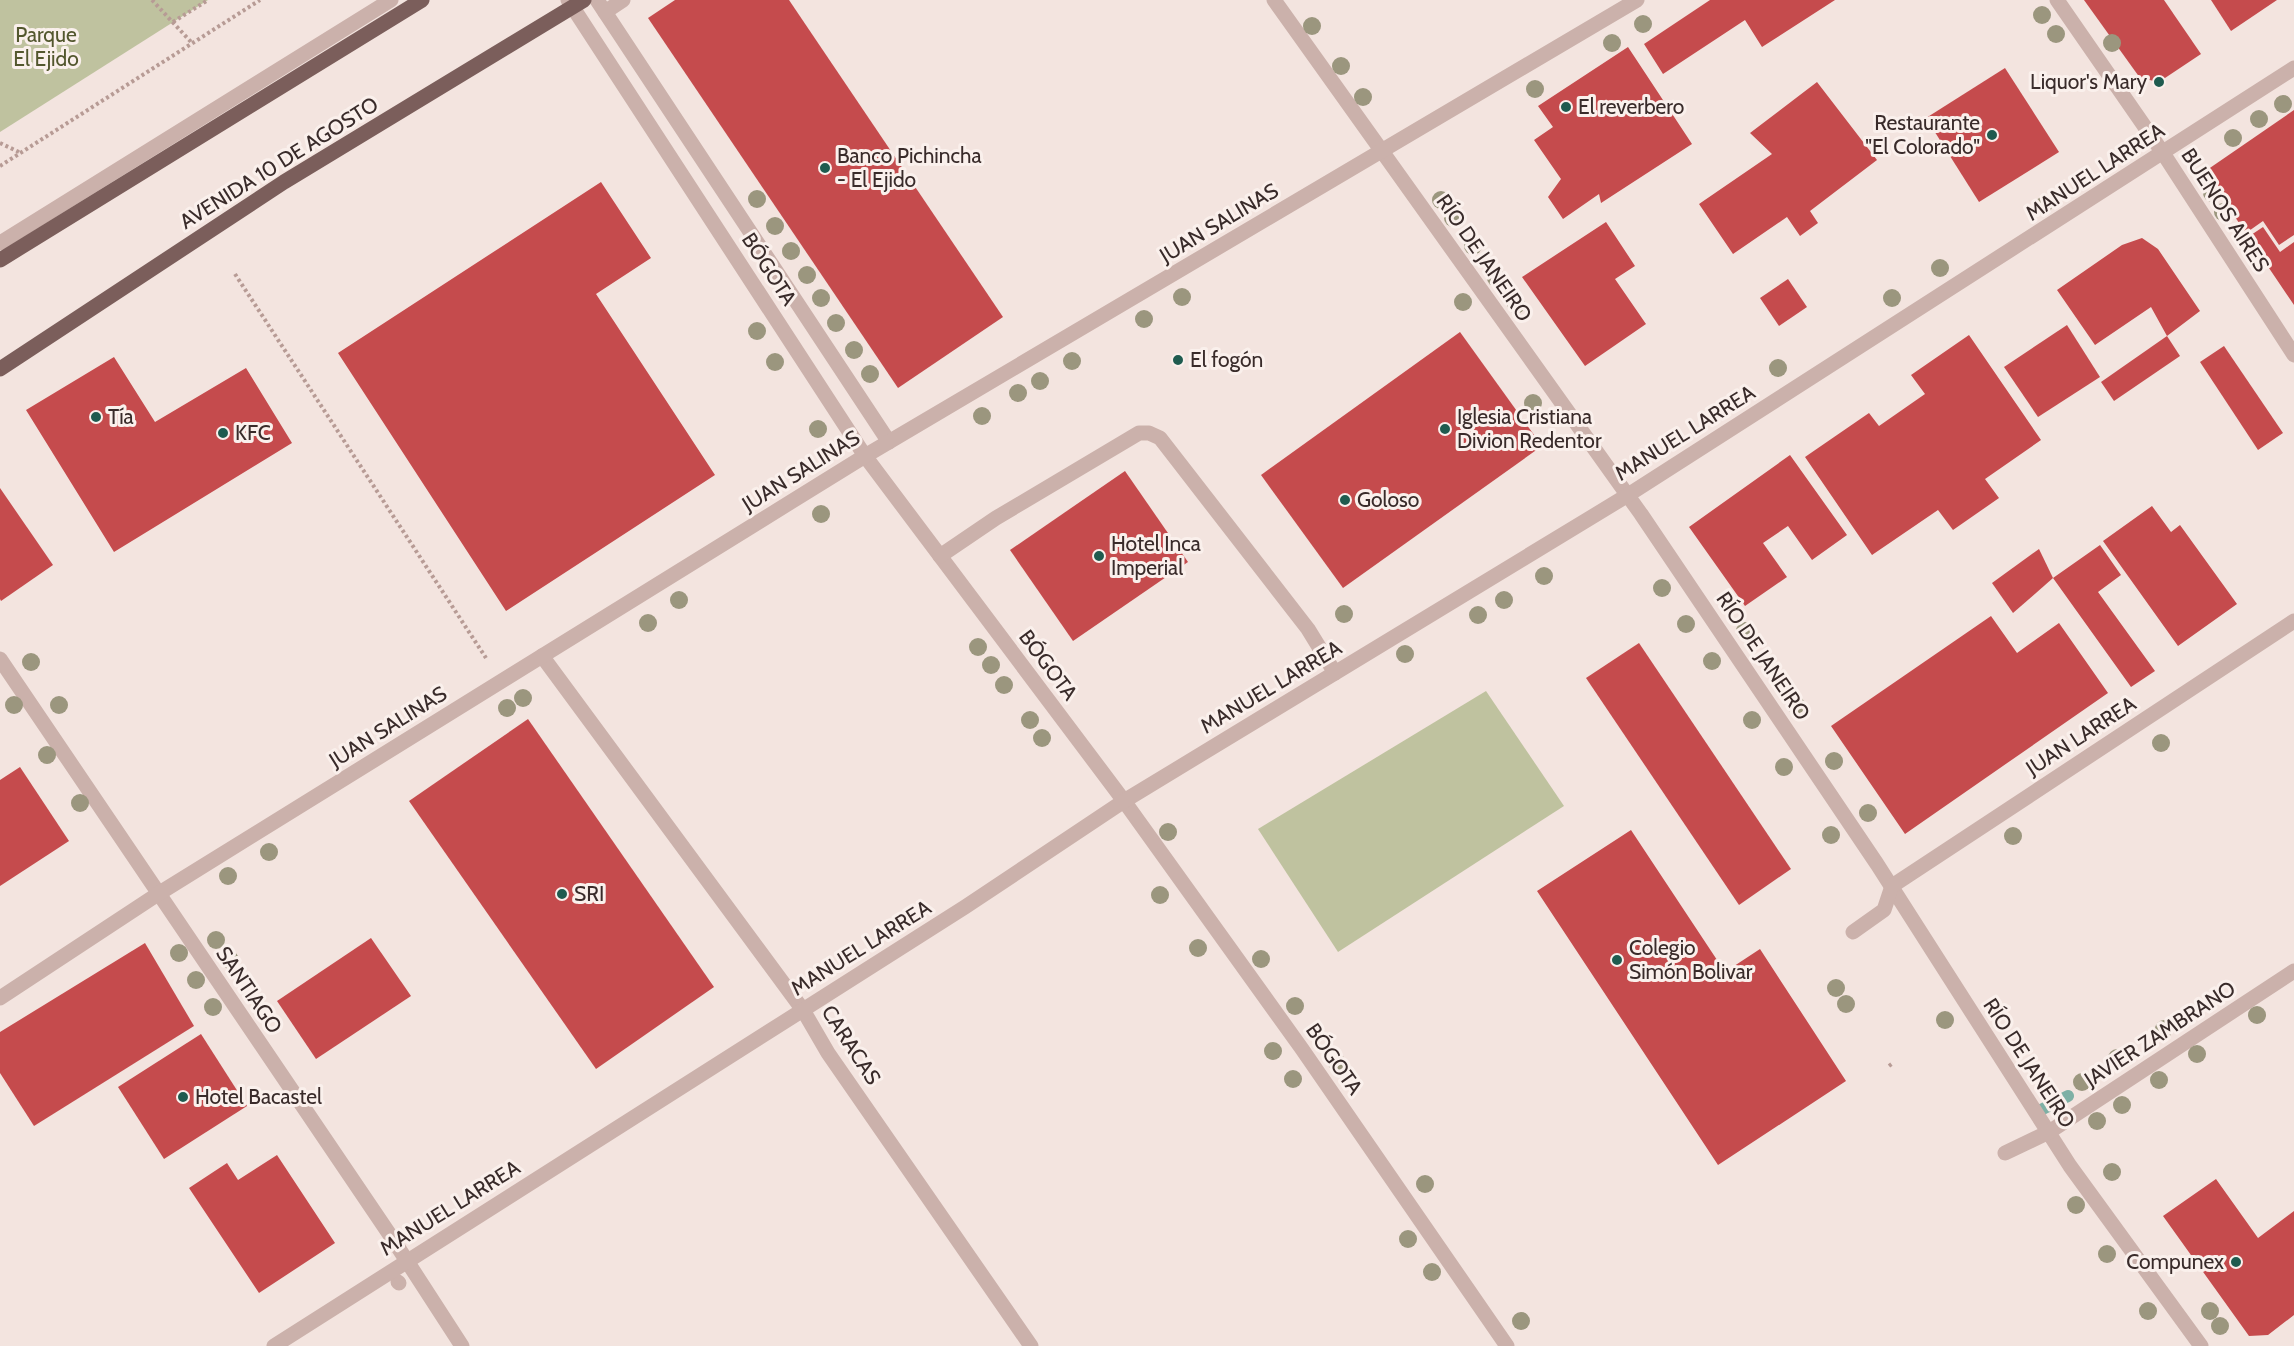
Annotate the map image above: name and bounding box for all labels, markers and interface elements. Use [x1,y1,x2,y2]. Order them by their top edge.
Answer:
park label: Parque El Ejido [13,22,79,72]
place label: Liquor's Mary [2030,69,2147,94]
marker: Liquor's Mary [2152,75,2166,89]
street label: AVENIDA 10 DE AGOSTO [175,91,383,234]
place label: El reverbero [1578,94,1684,119]
marker: El reverbero [1559,100,1573,114]
place label: Restaurante "El Colorado" [1865,110,1980,159]
street label: MANUEL LARREA [2021,117,2169,226]
marker: Restaurante "El Colorado" [1985,128,1999,142]
place label: Banco Pichincha - El Ejido [837,143,981,193]
street label: BUENOS AIRES [2176,143,2275,276]
marker: Banco Pichincha - El Ejido [818,161,832,175]
street label: JUAN SALINAS [1154,177,1282,268]
street label: RÍO DE JANEIRO [1431,189,1538,326]
street label: BÓGOTA [737,228,802,310]
place label: El fogón [1190,347,1263,372]
marker: El fogón [1171,353,1185,367]
street label: MANUEL LARREA [1610,379,1759,486]
place label: Tía [108,404,134,429]
place label: Iglesia Cristiana Divion Redentor [1457,404,1602,453]
marker: Tía [89,410,103,424]
place label: KFC [235,420,271,445]
marker: Iglesia Cristiana Divion Redentor [1438,422,1452,436]
street label: JUAN SALINAS [737,425,864,517]
marker: KFC [216,426,230,440]
place label: Goloso [1357,487,1419,512]
marker: Goloso [1338,493,1352,507]
place label: Hotel Inca Imperial [1111,531,1201,580]
marker: Hotel Inca Imperial [1092,549,1106,563]
street label: RÍO DE JANEIRO [1711,587,1816,725]
street label: BÓGOTA [1014,625,1083,705]
street label: MANUEL LARREA [1196,635,1346,739]
street label: JUAN SALINAS [324,681,451,773]
street label: JUAN LARREA [2020,691,2140,781]
place label: SRI [574,881,604,906]
marker: SRI [555,887,569,901]
street label: MANUEL LARREA [786,894,935,1001]
place label: Colegio Simón Bolivar [1629,935,1753,984]
street label: SANTIAGO [211,941,288,1038]
marker: Colegio Simón Bolivar [1610,953,1624,967]
street label: JAVIER ZAMBRANO [2079,975,2240,1092]
street label: RÍO DE JANEIRO [1978,993,2081,1132]
street label: CARACAS [817,1000,886,1089]
street label: BÓGOTA [1301,1018,1368,1099]
place label: Hotel Bacastel [195,1084,322,1109]
marker: Hotel Bacastel [176,1090,190,1104]
street label: MANUEL LARREA [375,1154,524,1261]
place label: Compunex [2126,1249,2224,1274]
marker: Compunex [2229,1255,2243,1269]

